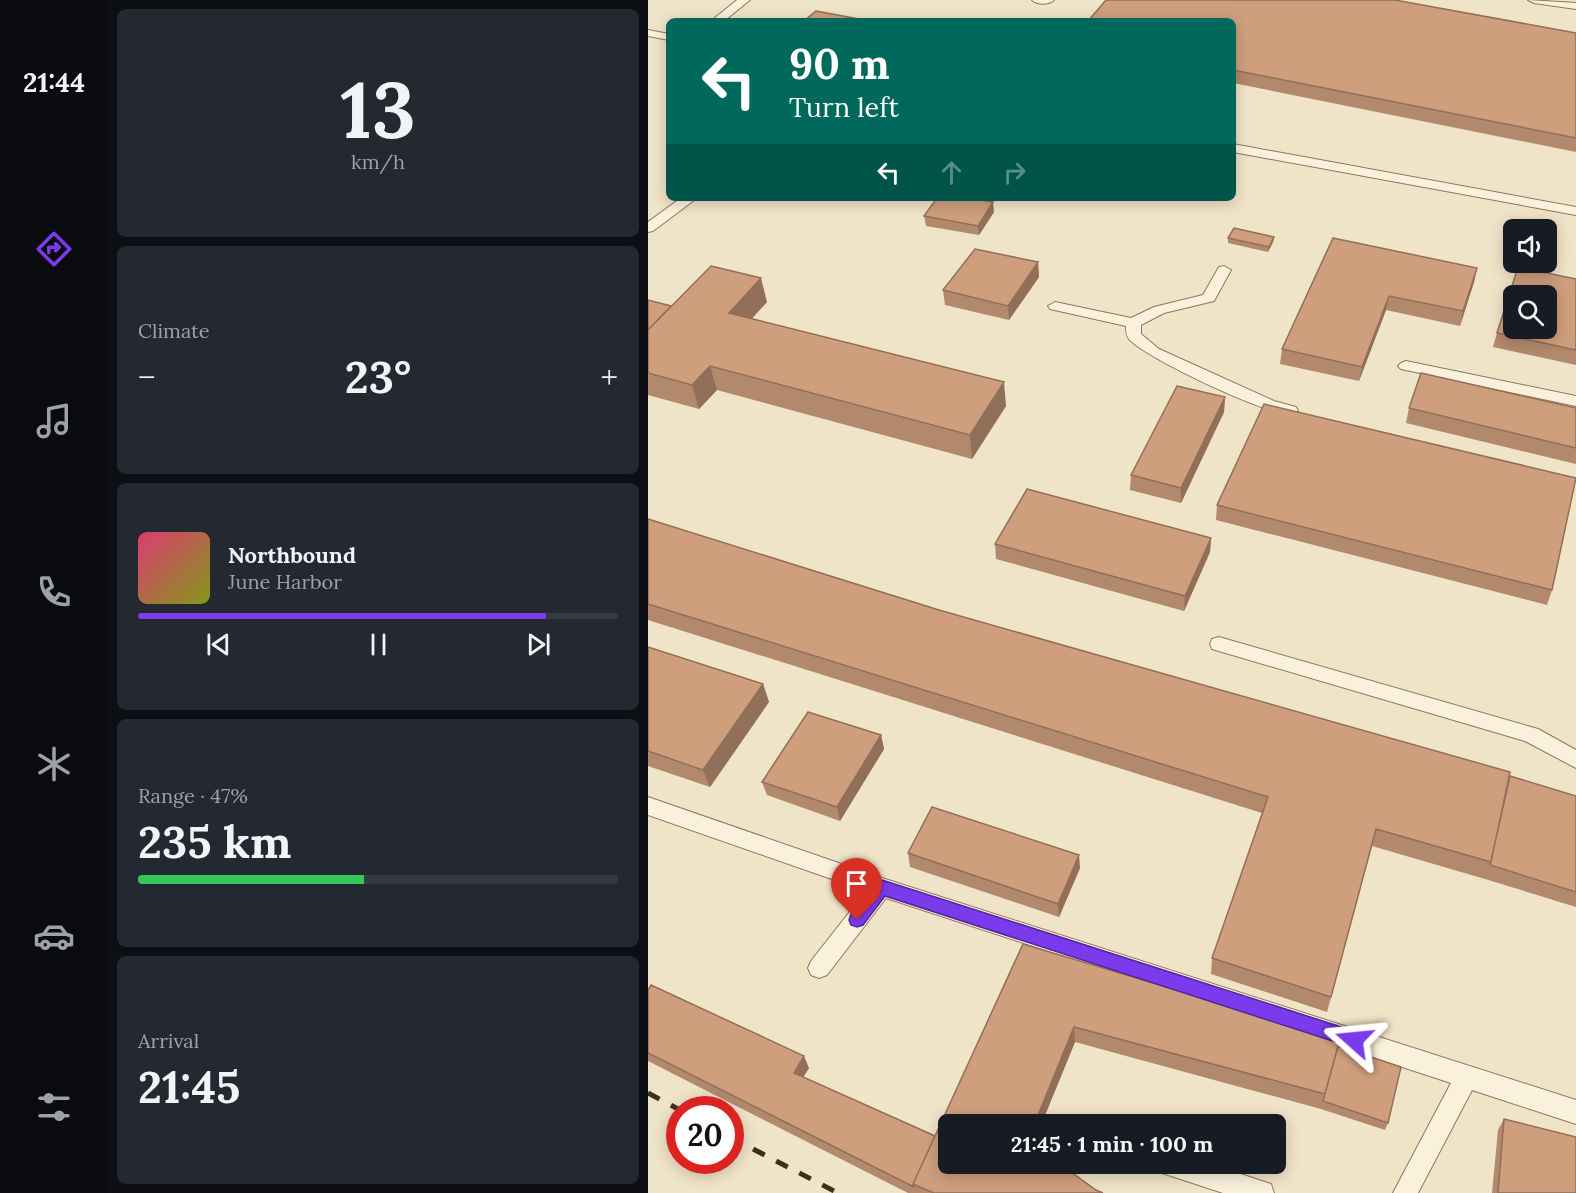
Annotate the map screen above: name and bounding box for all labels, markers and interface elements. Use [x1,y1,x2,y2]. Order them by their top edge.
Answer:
text: 90 m [789,37,890,91]
icon: left [690,42,768,120]
text: 13 [340,60,416,159]
text: 21:44 [23,65,85,99]
text: Turn left [789,90,899,124]
text: km/h [351,149,405,174]
icon: left [872,156,905,189]
icon: ahead [935,156,968,189]
icon: right [998,156,1031,189]
map controls [1503,219,1557,339]
button: sound [1503,219,1557,273]
icon: directions [33,228,75,270]
button: search [1503,285,1557,339]
text: Climate [138,318,210,343]
text: 23° [345,348,411,405]
text: − [138,356,156,398]
text: + [600,356,618,398]
icon: music [33,400,75,442]
text: Northbound [228,541,356,569]
text: June Harbor [228,569,342,594]
icon: phone [33,571,75,613]
icon: previous [202,628,235,661]
icon: pause [362,628,395,661]
icon: next [522,628,555,661]
icon: climate [33,743,75,785]
text: Range · 47% [138,783,248,808]
text: 235 km [138,813,291,870]
pin [831,858,882,920]
icon: arrive [840,867,873,900]
icon: car [33,915,75,957]
position arrow [1322,1008,1386,1072]
text: Arrival [138,1028,199,1053]
text: 21:45 [138,1058,240,1115]
icon: filters [33,1086,75,1128]
speed limit sign: 20 [666,1096,744,1174]
text: 21:45 · 1 min · 100 m [1011,1130,1213,1158]

